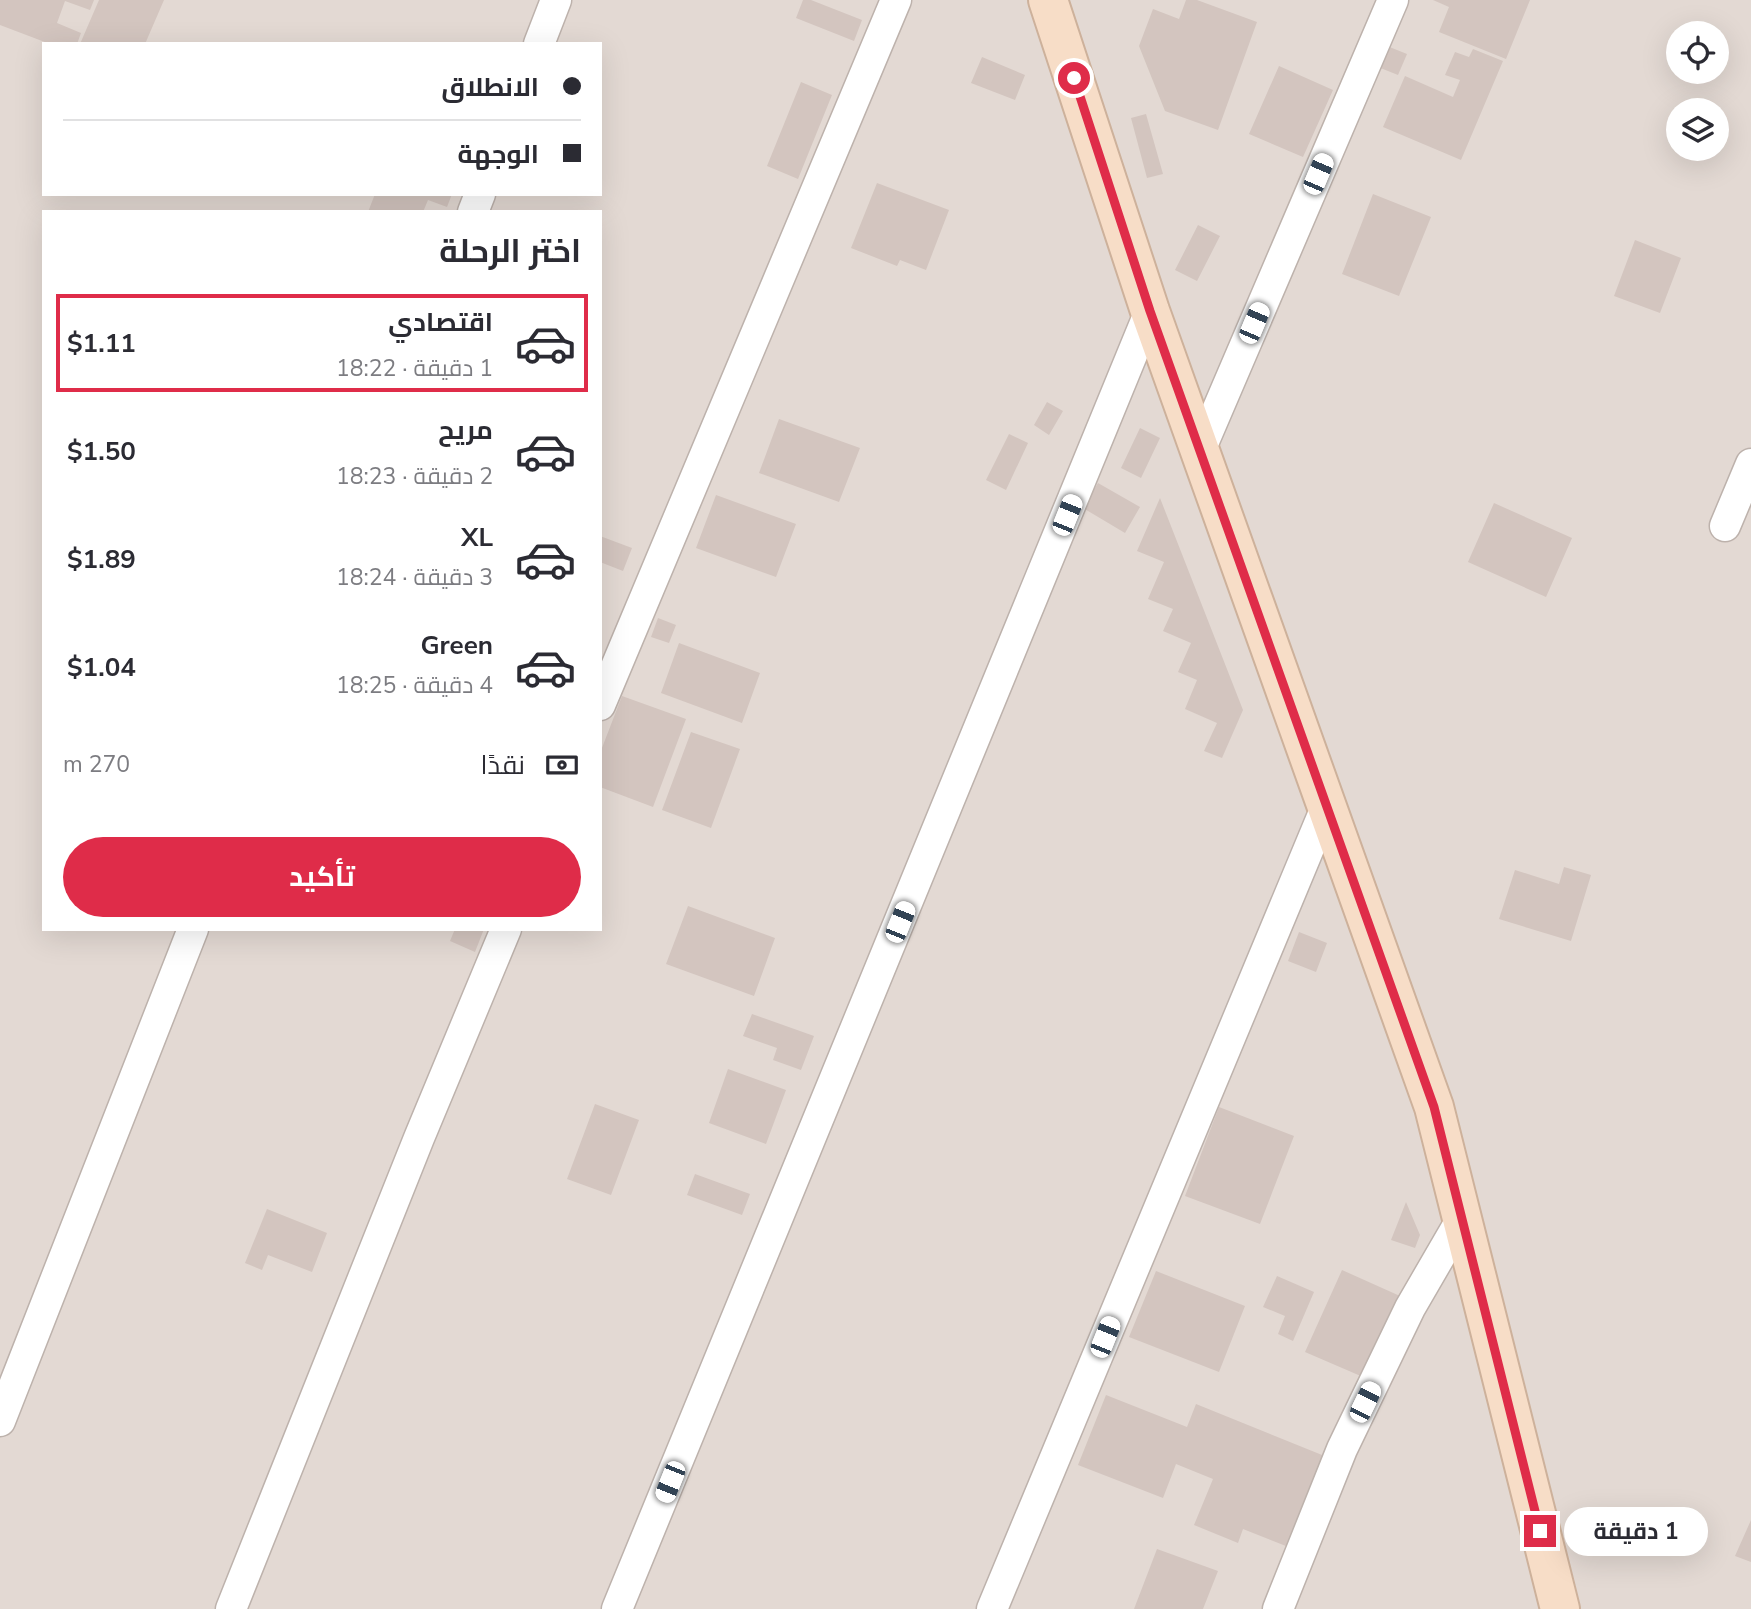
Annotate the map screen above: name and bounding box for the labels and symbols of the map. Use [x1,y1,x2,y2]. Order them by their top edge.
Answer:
route start [1058,62,1090,94]
car [1301,151,1336,197]
car [1237,300,1272,346]
car [1050,492,1085,538]
car [883,899,918,945]
car [1088,1314,1123,1360]
car [1347,1379,1384,1425]
car [653,1459,688,1505]
callout: 1 دقيقة [1564,1506,1708,1556]
route end [1524,1515,1556,1547]

